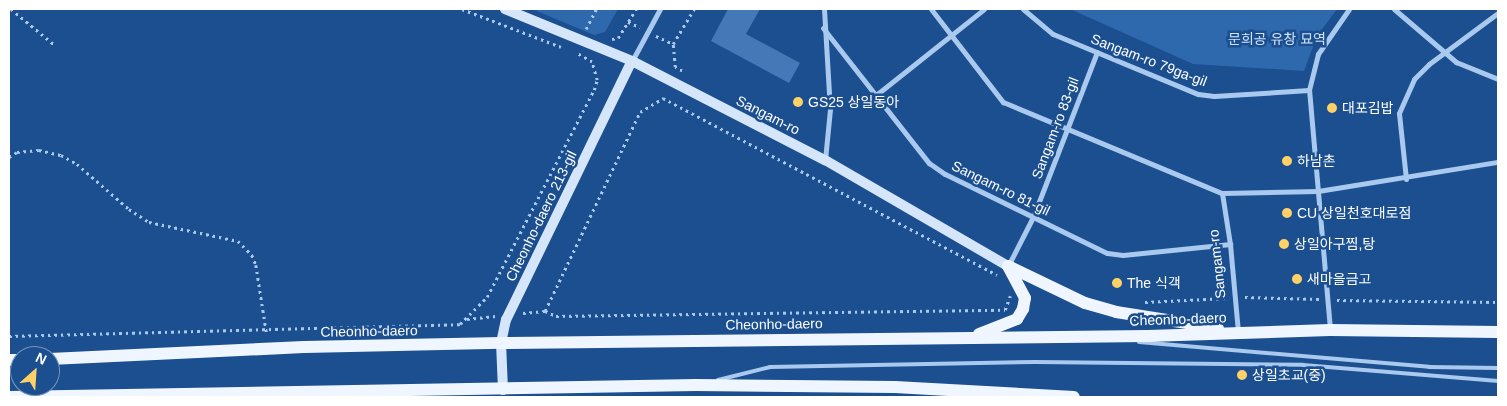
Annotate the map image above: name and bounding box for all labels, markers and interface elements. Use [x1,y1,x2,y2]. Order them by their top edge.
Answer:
street label: Sangam-ro 79ga-gil [1089,30,1209,90]
park label: 문희공 유창 묘역 [1228,31,1326,47]
street label: Sangam-ro 83-gil [1028,75,1082,181]
street label: Sangam-ro [733,92,803,138]
place label: GS25 상일동아 [808,94,899,110]
marker: GS25 상일동아 [792,96,804,108]
place label: 대포김밥 [1342,100,1394,116]
marker: 대포김밥 [1326,102,1338,114]
street label: Cheonho-daero 213-gil [502,148,580,284]
place label: 하남촌 [1297,153,1336,169]
marker: 하남촌 [1281,155,1293,167]
street label: Sangam-ro 81-gil [949,157,1053,219]
place label: CU 상일천호대로점 [1297,205,1411,221]
marker: CU 상일천호대로점 [1281,207,1293,219]
street label: Sangam-ro [1205,229,1229,299]
place label: 상일아구찜,탕 [1294,236,1375,252]
marker: 상일아구찜,탕 [1278,238,1290,250]
place label: 새마을금고 [1307,271,1371,287]
marker: 새마을금고 [1291,273,1303,285]
place label: The 식객 [1127,275,1181,291]
marker: The 식객 [1111,277,1123,289]
street label: Cheonho-daero [1129,309,1227,329]
street label: Cheonho-daero [725,315,823,333]
street label: Cheonho-daero [320,322,418,340]
north arrow [10,346,60,396]
text: N [33,349,49,368]
place label: 상일초교(중) [1252,367,1326,383]
marker: 상일초교(중) [1236,369,1248,381]

